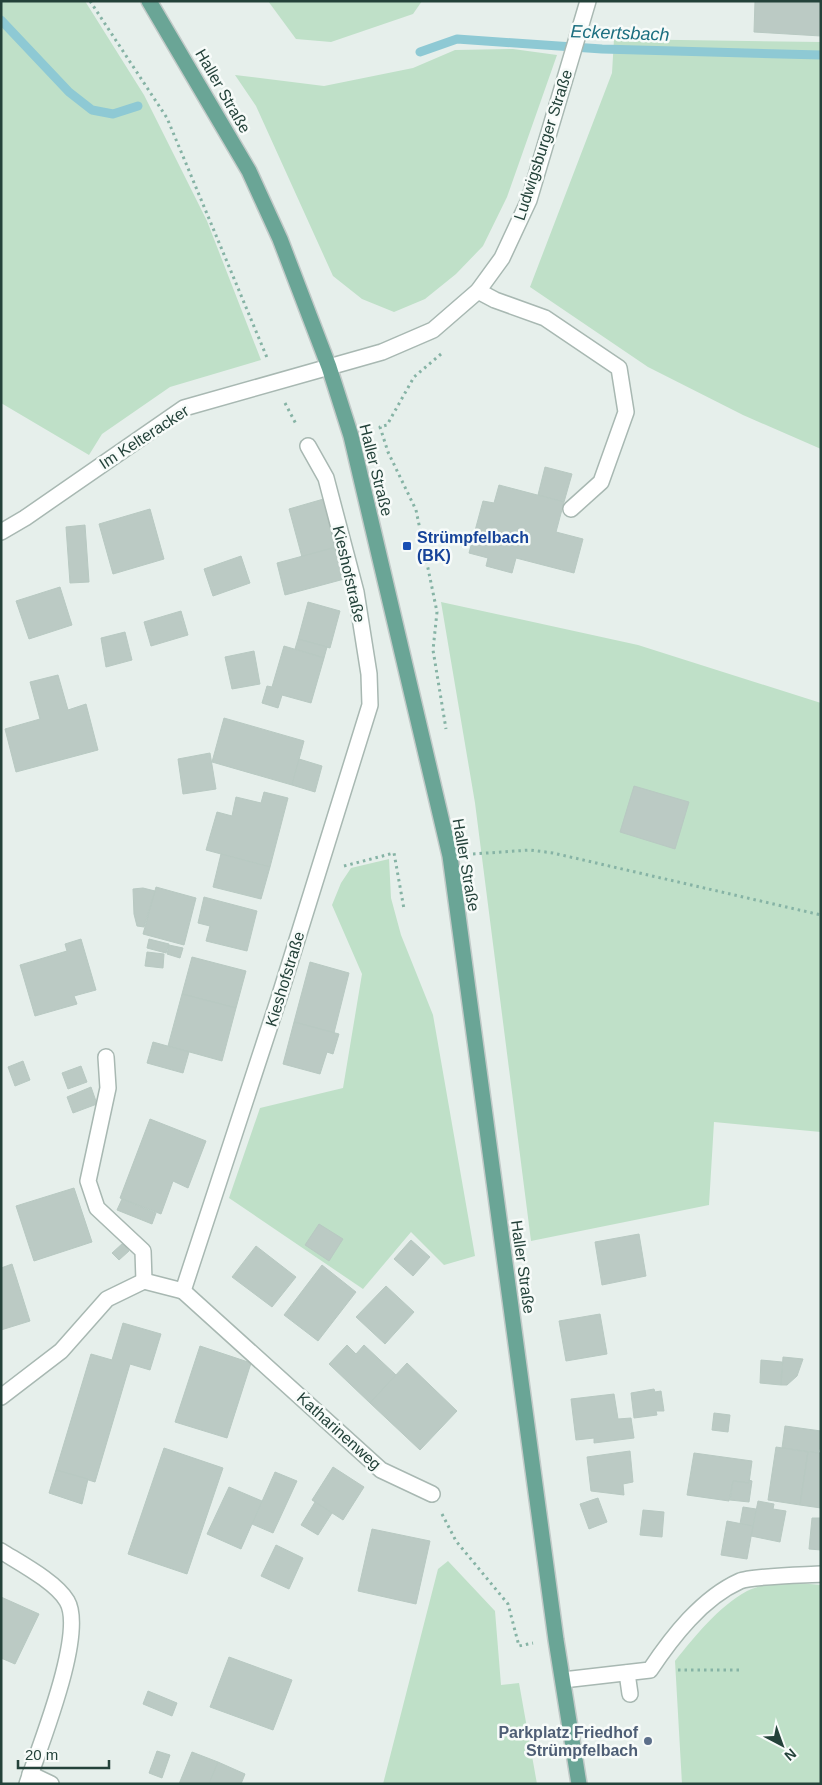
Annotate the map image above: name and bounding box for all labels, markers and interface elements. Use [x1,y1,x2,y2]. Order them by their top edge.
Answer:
water label: Eckertsbach [570,21,670,45]
street label: Haller Straße [192,46,254,136]
street label: Ludwigsburger Straße [511,67,575,222]
street label: Im Kelteracker [96,401,192,472]
street label: Haller Straße [356,422,396,518]
street label: Kieshofstraße [330,524,368,624]
place label: Strümpfelbach (BK) [417,529,529,564]
marker: Strümpfelbach (BK) [401,540,413,552]
street label: Haller Straße [449,817,483,913]
street label: Kieshofstraße [262,929,308,1029]
street label: Haller Straße [508,1219,538,1315]
street label: Katharinenweg [294,1389,384,1473]
north arrow [757,1720,807,1770]
place label: Parkplatz Friedhof Strümpfelbach [498,1724,639,1759]
marker: Parkplatz Friedhof Strümpfelbach [642,1735,654,1747]
scale bar [18,1738,109,1770]
text: N [781,1745,800,1764]
text: 20 m [25,1746,58,1763]

